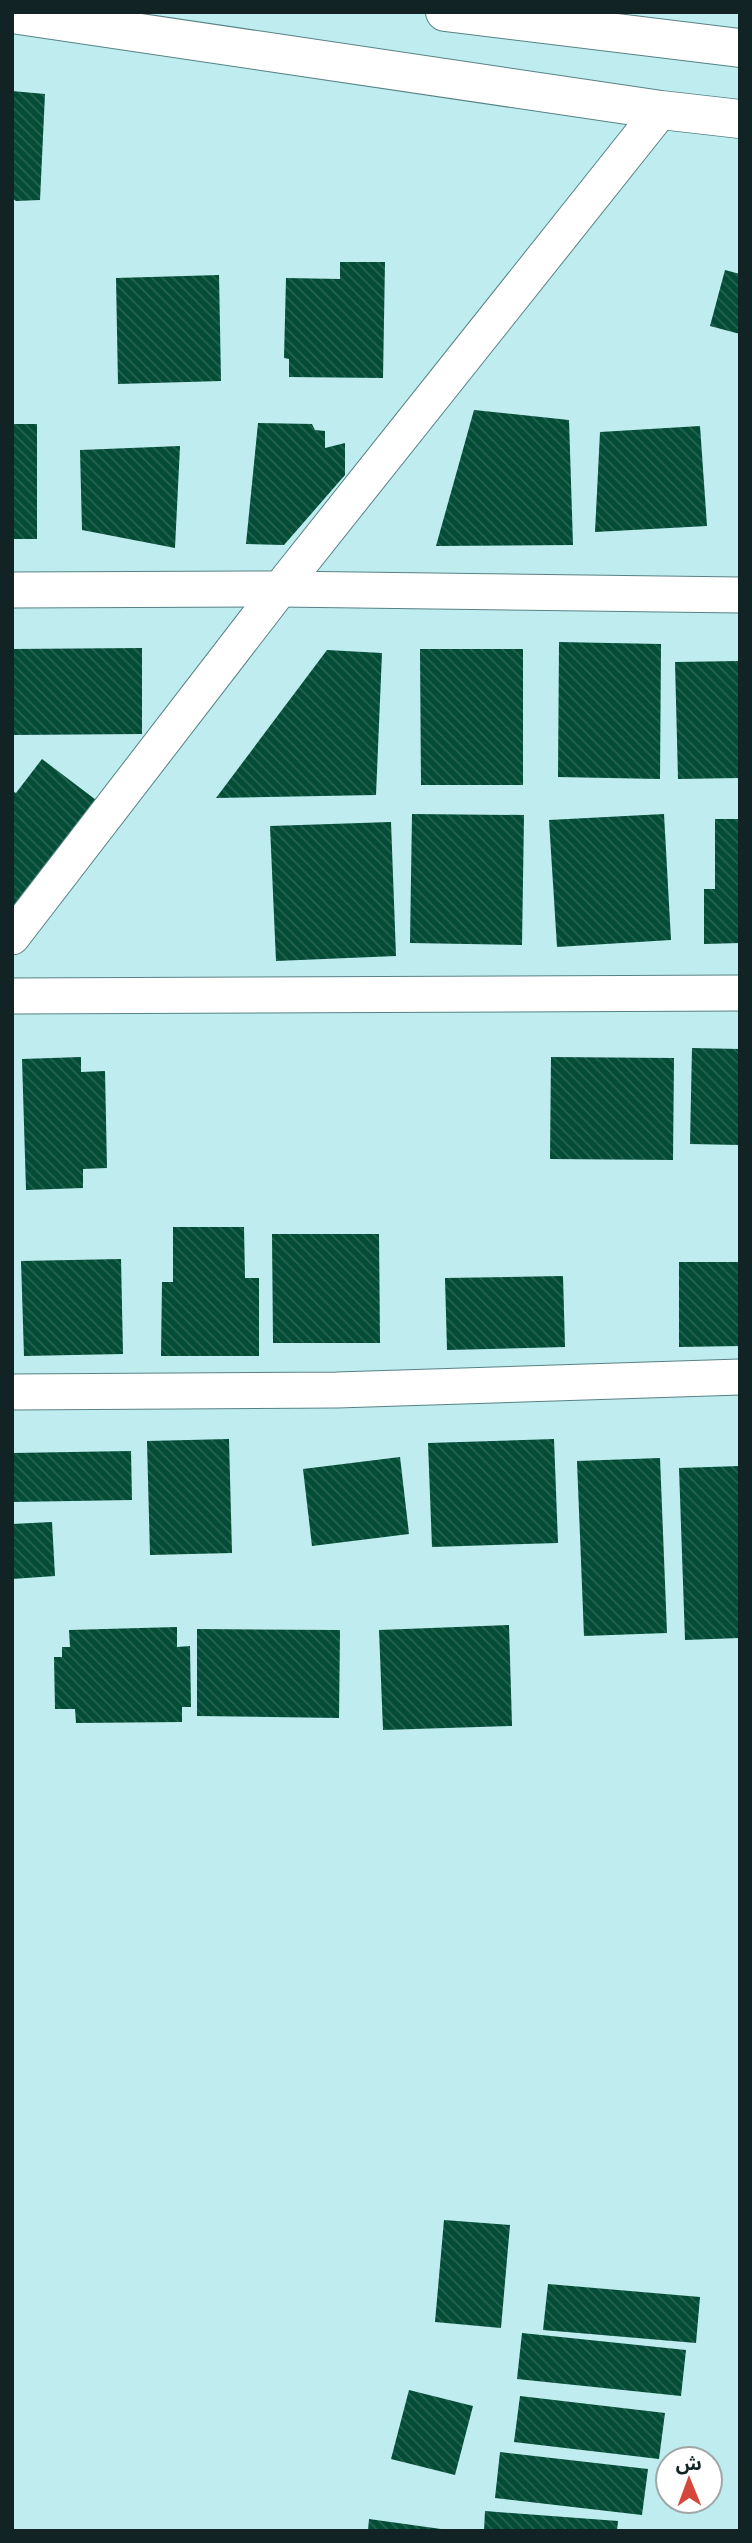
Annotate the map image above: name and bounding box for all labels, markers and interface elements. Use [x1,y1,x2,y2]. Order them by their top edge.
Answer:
north arrow [654,2445,724,2515]
text: ش [675,2451,702,2475]

